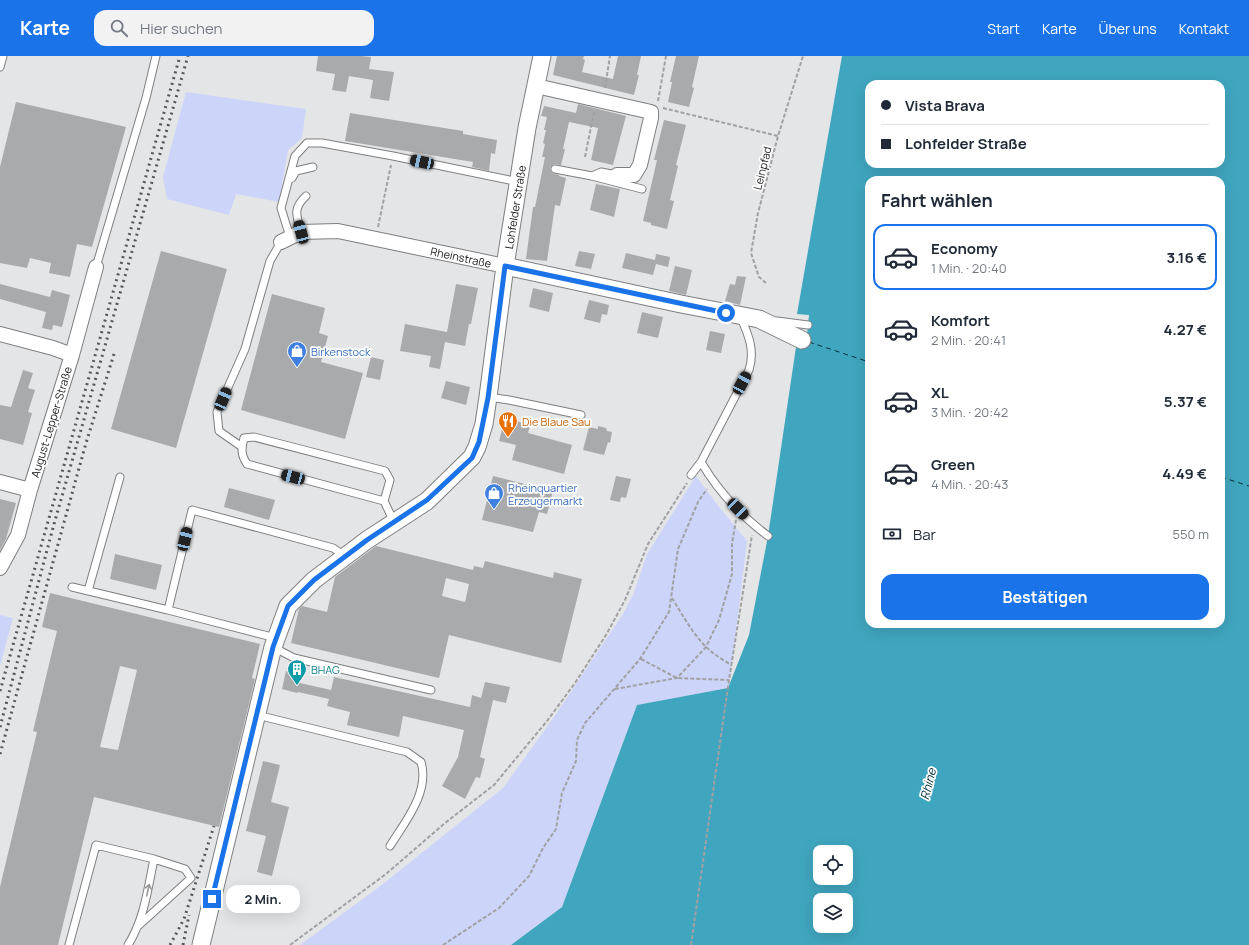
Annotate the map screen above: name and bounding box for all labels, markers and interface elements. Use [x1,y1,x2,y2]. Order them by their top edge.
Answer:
search box [94,10,374,46]
text: Karte [20,15,70,41]
icon: search [108,17,130,39]
text: Hier suchen [140,18,222,39]
text: Start [987,19,1020,38]
text: Karte [1042,19,1077,38]
text: Über uns [1099,19,1157,38]
text: Kontakt [1179,19,1229,38]
text: Vista Brava [905,95,985,116]
text: Lohfelder Straße [905,133,1027,154]
street label: Leinpfad [749,145,775,191]
car [409,154,435,170]
street label: Lohfelder Straße [501,164,529,250]
text: Fahrt wählen [881,188,993,212]
car [292,219,310,245]
text: Economy [931,238,998,259]
icon: car [883,239,919,275]
street label: Rheinstraße [429,243,493,271]
text: 3.16 € [1166,247,1207,268]
text: 1 Min. · 20:40 [931,259,1007,277]
route start [717,304,735,322]
text: Komfort [931,310,990,331]
icon: car [883,311,919,347]
text: 4.27 € [1163,319,1207,340]
text: 2 Min. · 20:41 [931,331,1006,349]
shop icon: Birkenstock [286,340,308,368]
place label: Birkenstock [311,344,371,359]
street label: August-Lepper-Straße [27,364,75,479]
car [731,370,753,396]
text: XL [931,382,949,403]
icon: car [883,383,919,419]
car [213,386,233,412]
text: 5.37 € [1164,391,1207,412]
text: 3 Min. · 20:42 [931,403,1008,421]
restaurant icon: Die Blaue Sau [497,410,519,438]
place label: Die Blaue Sau [522,414,591,429]
text: Green [931,454,975,475]
icon: car [883,455,919,491]
text: 4.49 € [1162,463,1207,484]
car [280,468,306,486]
text: 4 Min. · 20:43 [931,475,1008,493]
place label: Rheinquartier Erzeugermarkt [508,480,583,508]
shop icon: Rheinquartier Erzeugermarkt [483,482,505,510]
car [725,496,751,522]
icon: cash [881,523,903,545]
text: Bar [913,524,936,545]
text: 550 m [1172,525,1209,543]
car [176,526,194,552]
button: Bestätigen [881,574,1209,620]
building icon: BHAG [286,658,308,686]
place label: BHAG [311,662,340,677]
water label: Rhine [916,766,940,801]
map controls [813,845,853,933]
button: locate [813,845,853,885]
one-way arrow [144,884,152,897]
callout: 2 Min. [226,885,300,913]
route end [203,890,221,908]
text: 2 Min. [244,890,282,908]
button: layers [813,893,853,933]

